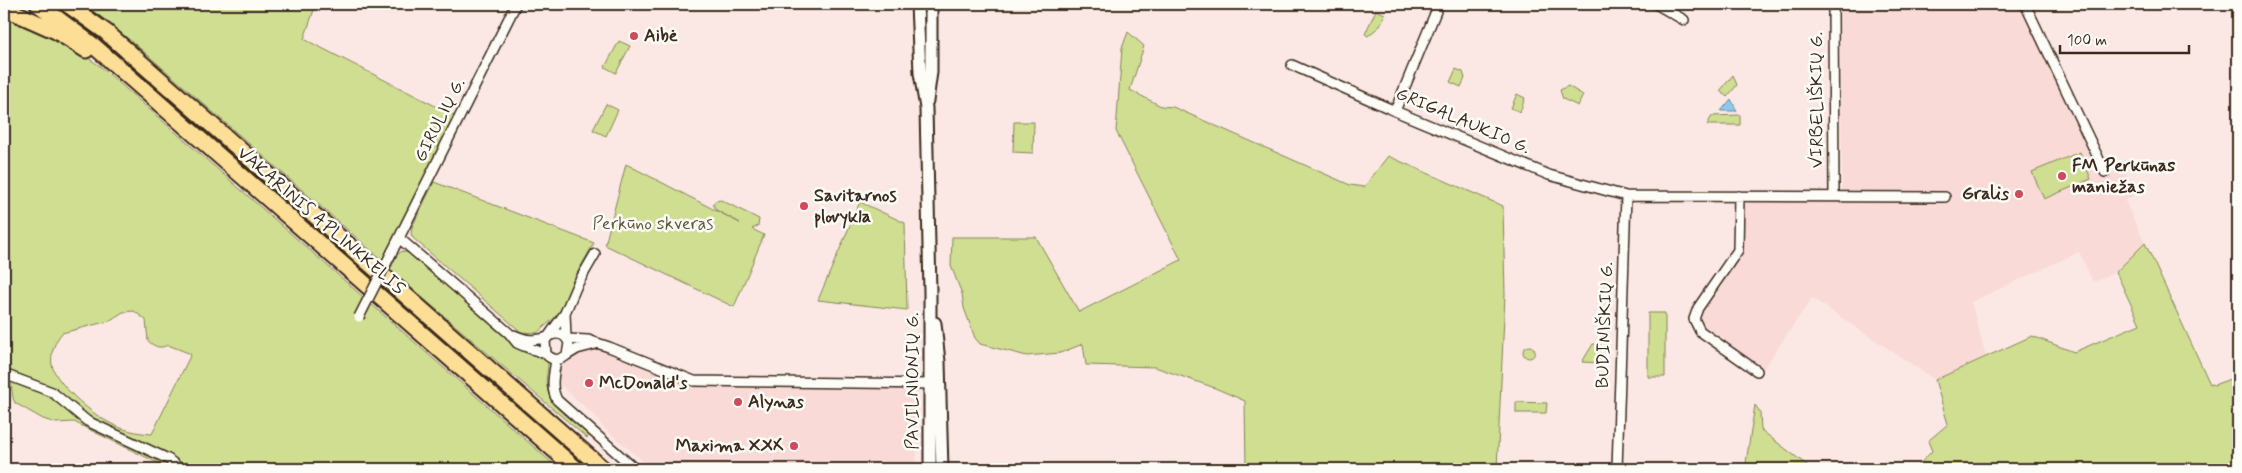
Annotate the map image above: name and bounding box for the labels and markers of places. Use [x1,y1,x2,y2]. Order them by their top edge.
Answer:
place label: Aibė [644,24,678,48]
marker: Aibė [628,30,640,42]
place label: FM Perkūnas maniežas [2072,154,2175,199]
marker: FM Perkūnas maniežas [2056,170,2068,182]
place label: Gralis [1962,182,2009,206]
place label: Savitarnos plovykla [814,184,897,229]
marker: Gralis [2013,188,2025,200]
marker: Savitarnos plovykla [798,200,810,212]
place label: McDonald's [599,371,687,395]
marker: McDonald's [583,377,595,389]
place label: Alynas [748,390,804,414]
marker: Alynas [732,396,744,408]
place label: Maxima XXX [675,434,784,458]
marker: Maxima XXX [788,440,800,452]

